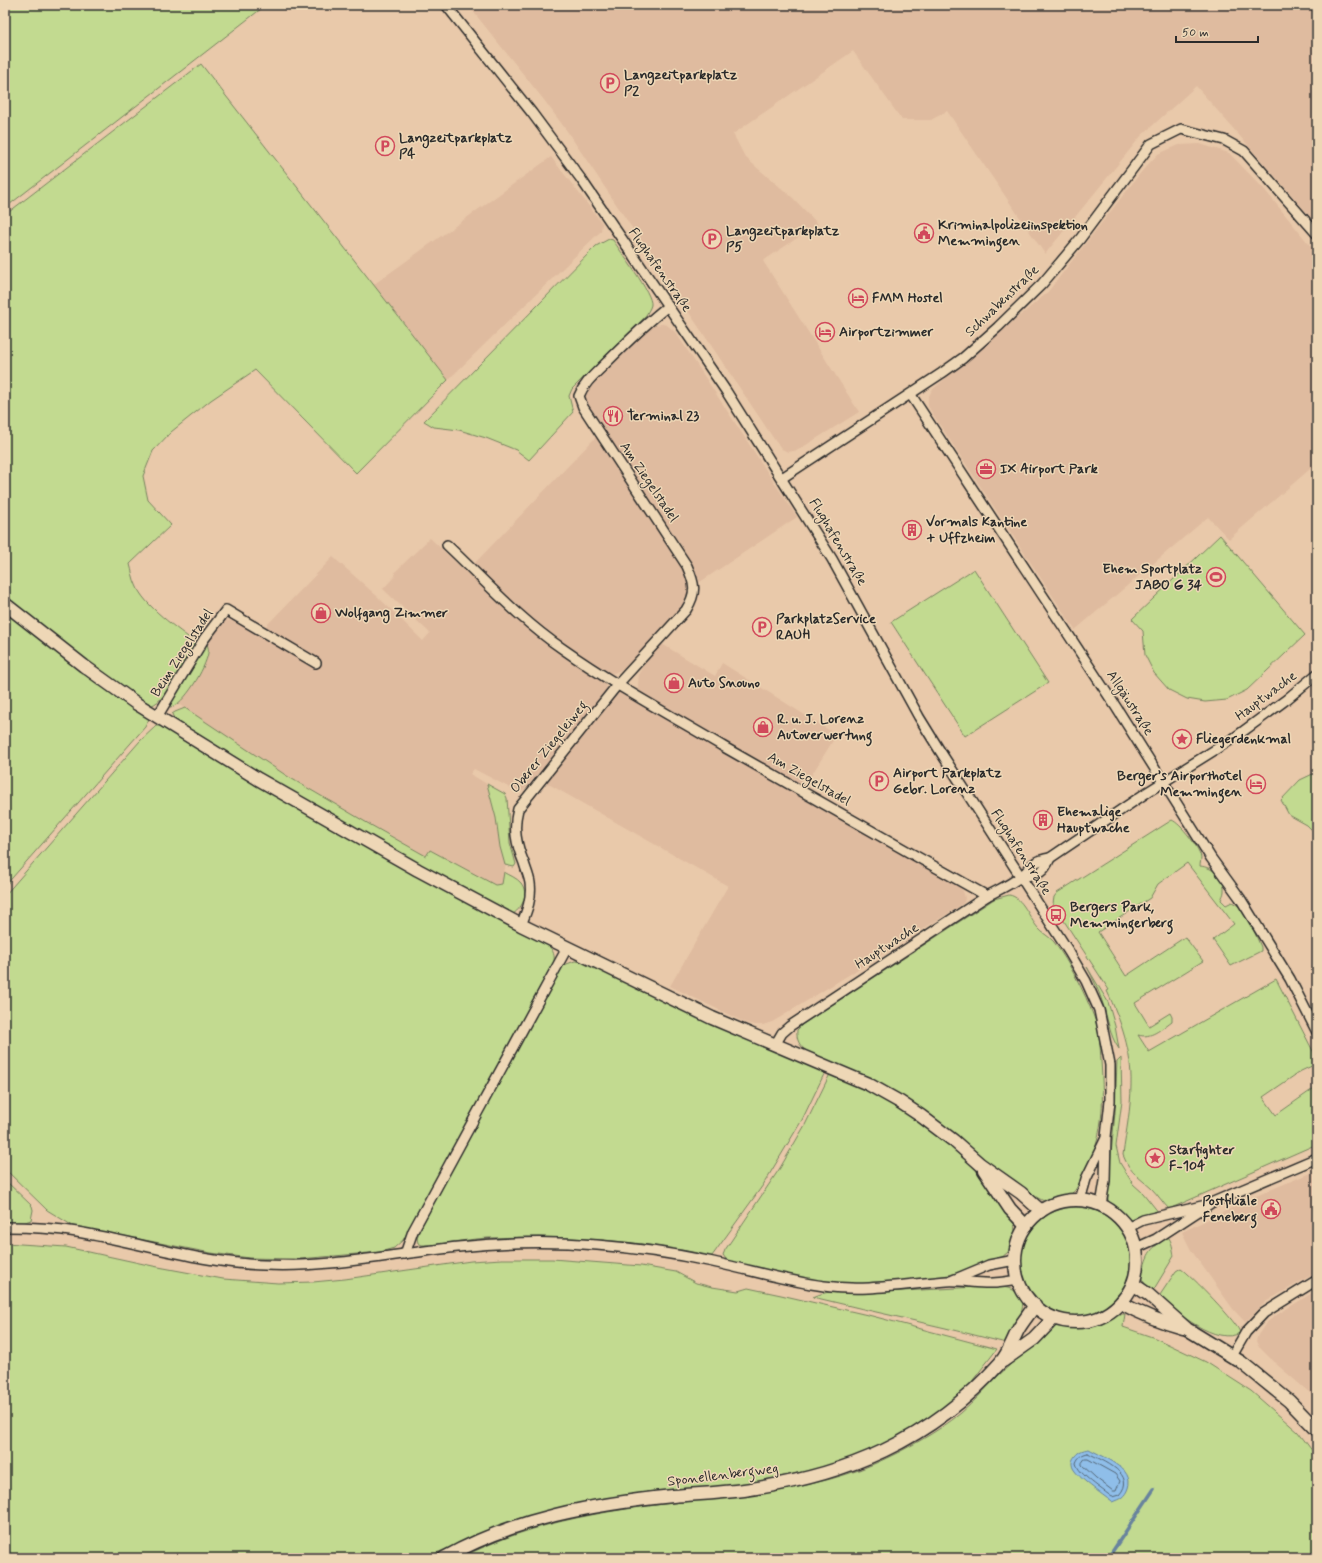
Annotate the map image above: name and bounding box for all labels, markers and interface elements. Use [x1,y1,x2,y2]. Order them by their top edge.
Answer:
scale bar [1176,18,1258,44]
text: 50 m [1182,25,1209,41]
place label: Langzeitparkplatz P2 [624,66,738,100]
parking icon: Langzeitparkplatz P2 [599,72,621,94]
place label: Langzeitparkplatz P4 [399,129,513,163]
parking icon: Langzeitparkplatz P4 [374,135,396,157]
place label: Kriminalpolizeiinspektion Memmingen [938,216,1088,253]
place label: Langzeitparkplatz P5 [726,222,840,256]
public building icon: Kriminalpolizeiinspektion Memmingen [913,222,935,244]
street label: Flughafenstraße [623,224,696,316]
parking icon: Langzeitparkplatz P5 [701,228,723,250]
street label: Schwabenstraße [961,261,1043,341]
hotel icon: FMM Hostel [847,287,869,309]
place label: FMM Hostel [872,289,943,307]
hotel icon: Airportzimmer [814,321,836,343]
place label: Airportzimmer [839,323,934,341]
restaurant icon: Terminal 23 [602,405,624,427]
place label: Terminal 23 [627,407,699,425]
street label: Am Ziegelstadel [615,438,682,526]
office icon: IX Airport Park [975,458,997,480]
place label: IX Airport Park [1000,460,1098,478]
street label: Flughafenstraße [804,495,871,590]
place label: Vormals Kantine + Uffzheim [926,513,1027,547]
building icon: Vormals Kantine + Uffzheim [901,519,923,541]
place label: Ehem Sportplatz JABO G 34 [1103,560,1202,594]
sports icon: Ehem Sportplatz JABO G 34 [1205,566,1227,588]
shop icon: Wolfgang Zimmer [310,602,332,624]
place label: Wolfgang Zimmer [334,604,448,624]
street label: Beim Ziegelstadel [147,605,218,701]
place label: ParkplatzService RAUH [776,610,876,644]
parking icon: ParkplatzService RAUH [751,616,773,638]
street label: Allgäustraße [1101,667,1158,740]
street label: Hauptwache [1232,667,1301,725]
shop icon: Auto Snouno [663,672,685,694]
place label: Auto Snouno [688,674,761,692]
street label: Oberer Ziegeleiweg [506,697,593,798]
place label: R. u. J. Lorenz Autoverwertung [777,710,873,747]
shop icon: R. u. J. Lorenz Autoverwertung [752,716,774,738]
place icon: Fliegerdenkmal [1171,728,1193,750]
place label: Fliegerdenkmal [1196,730,1291,749]
street label: Am Ziegelstadel [764,748,854,811]
place label: Airport Parkplatz Gebr. Lorenz [893,764,1002,798]
place label: Berger’s Airporthotel Memmingen [1117,767,1243,804]
parking icon: Airport Parkplatz Gebr. Lorenz [868,770,890,792]
hotel icon: Berger’s Airporthotel Memmingen [1245,773,1267,795]
place label: Ehemalige Hauptwache [1057,803,1130,837]
street label: Flughafenstraße [986,806,1056,899]
building icon: Ehemalige Hauptwache [1032,809,1054,831]
place label: Bergers Park, Memmingerberg [1070,898,1174,935]
bus stop icon: Bergers Park, Memmingerberg [1045,904,1067,926]
street label: Hauptwache [852,919,922,973]
place label: Starfighter F-104 [1169,1141,1235,1175]
place icon: Starfighter F-104 [1144,1147,1166,1169]
place label: Postfiliale Feneberg [1202,1192,1257,1229]
public building icon: Postfiliale Feneberg [1260,1198,1282,1220]
street label: Sponellenbergweg [667,1459,780,1493]

